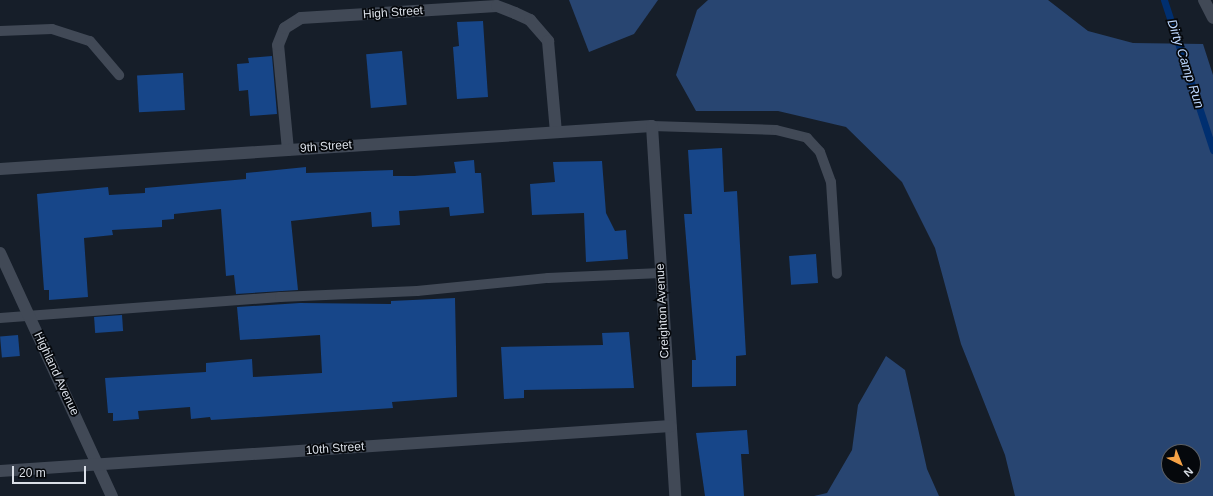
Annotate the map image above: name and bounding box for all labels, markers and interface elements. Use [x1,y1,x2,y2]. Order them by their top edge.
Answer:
street label: High Street [363,4,423,22]
water label: Dirty Camp Run [1163,18,1207,110]
street label: 9th Street [300,138,352,156]
street label: Creighton Avenue [653,263,673,359]
street label: Highland Avenue [30,330,82,418]
street label: 10th Street [305,440,365,458]
north arrow [1161,444,1201,484]
scale bar [14,458,88,484]
text: N [1182,465,1196,479]
text: 20 m [19,466,46,480]

